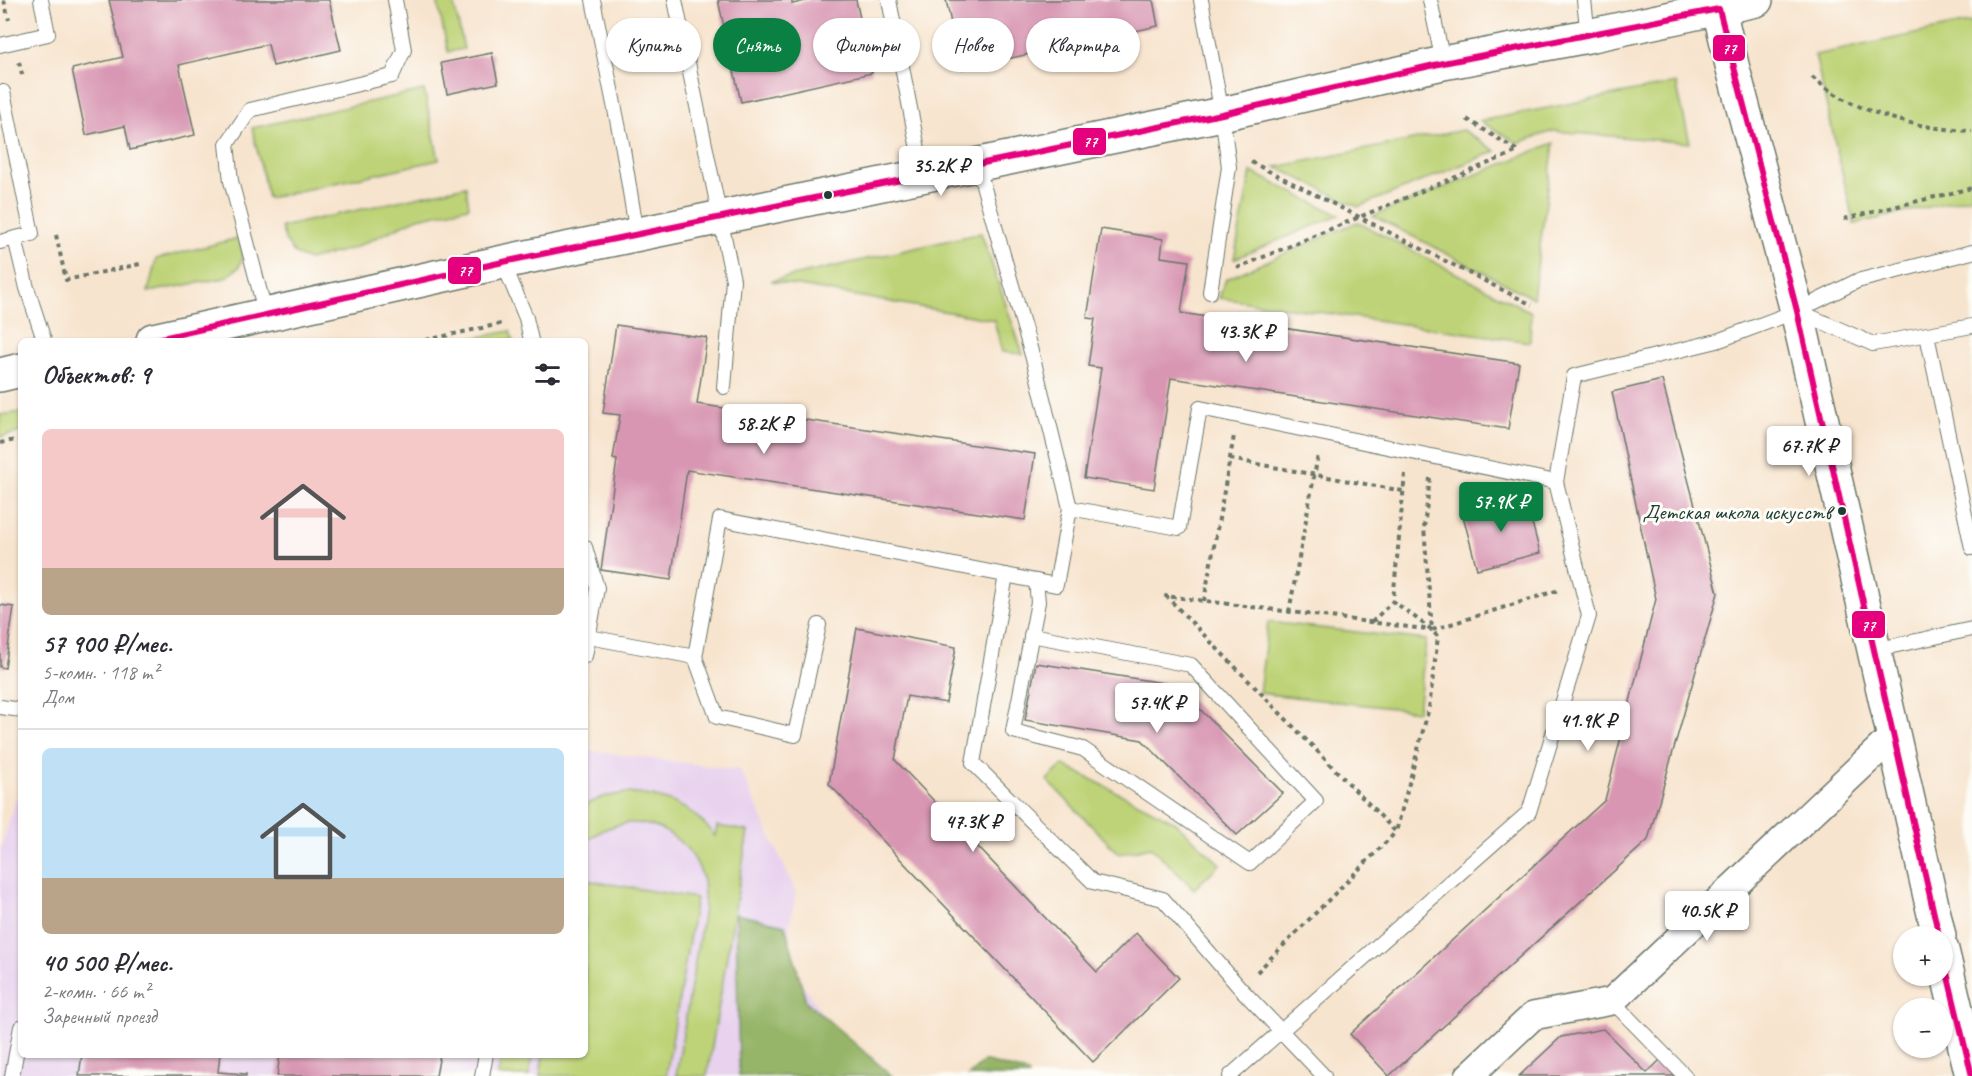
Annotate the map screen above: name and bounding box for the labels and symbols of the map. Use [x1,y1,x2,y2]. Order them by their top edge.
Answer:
line badge: 77 [1712,34,1746,62]
text: 77 [1722,39,1738,59]
line badge: 77 [1072,127,1107,156]
text: 77 [1083,132,1099,152]
pin: 35.2K ₽ [886,146,996,197]
unlabelled marker [822,189,834,201]
line badge: 77 [447,256,482,285]
text: 77 [458,261,474,281]
pin: 43.3K ₽ [1191,312,1301,363]
pin: 58.2K ₽ [709,404,819,455]
pin: 67.7K ₽ [1754,426,1864,477]
pin: 57.9K ₽ [1446,482,1556,533]
place label: Детская школа искусств [1642,498,1835,526]
marker: Детская школа искусств [1836,505,1848,517]
line badge: 77 [1851,610,1886,639]
text: 77 [1861,616,1877,636]
pin: 57.4K ₽ [1102,683,1212,734]
pin: 41.9K ₽ [1533,701,1643,752]
pin: 47.3K ₽ [918,802,1028,853]
pin: 40.5K ₽ [1652,891,1762,942]

